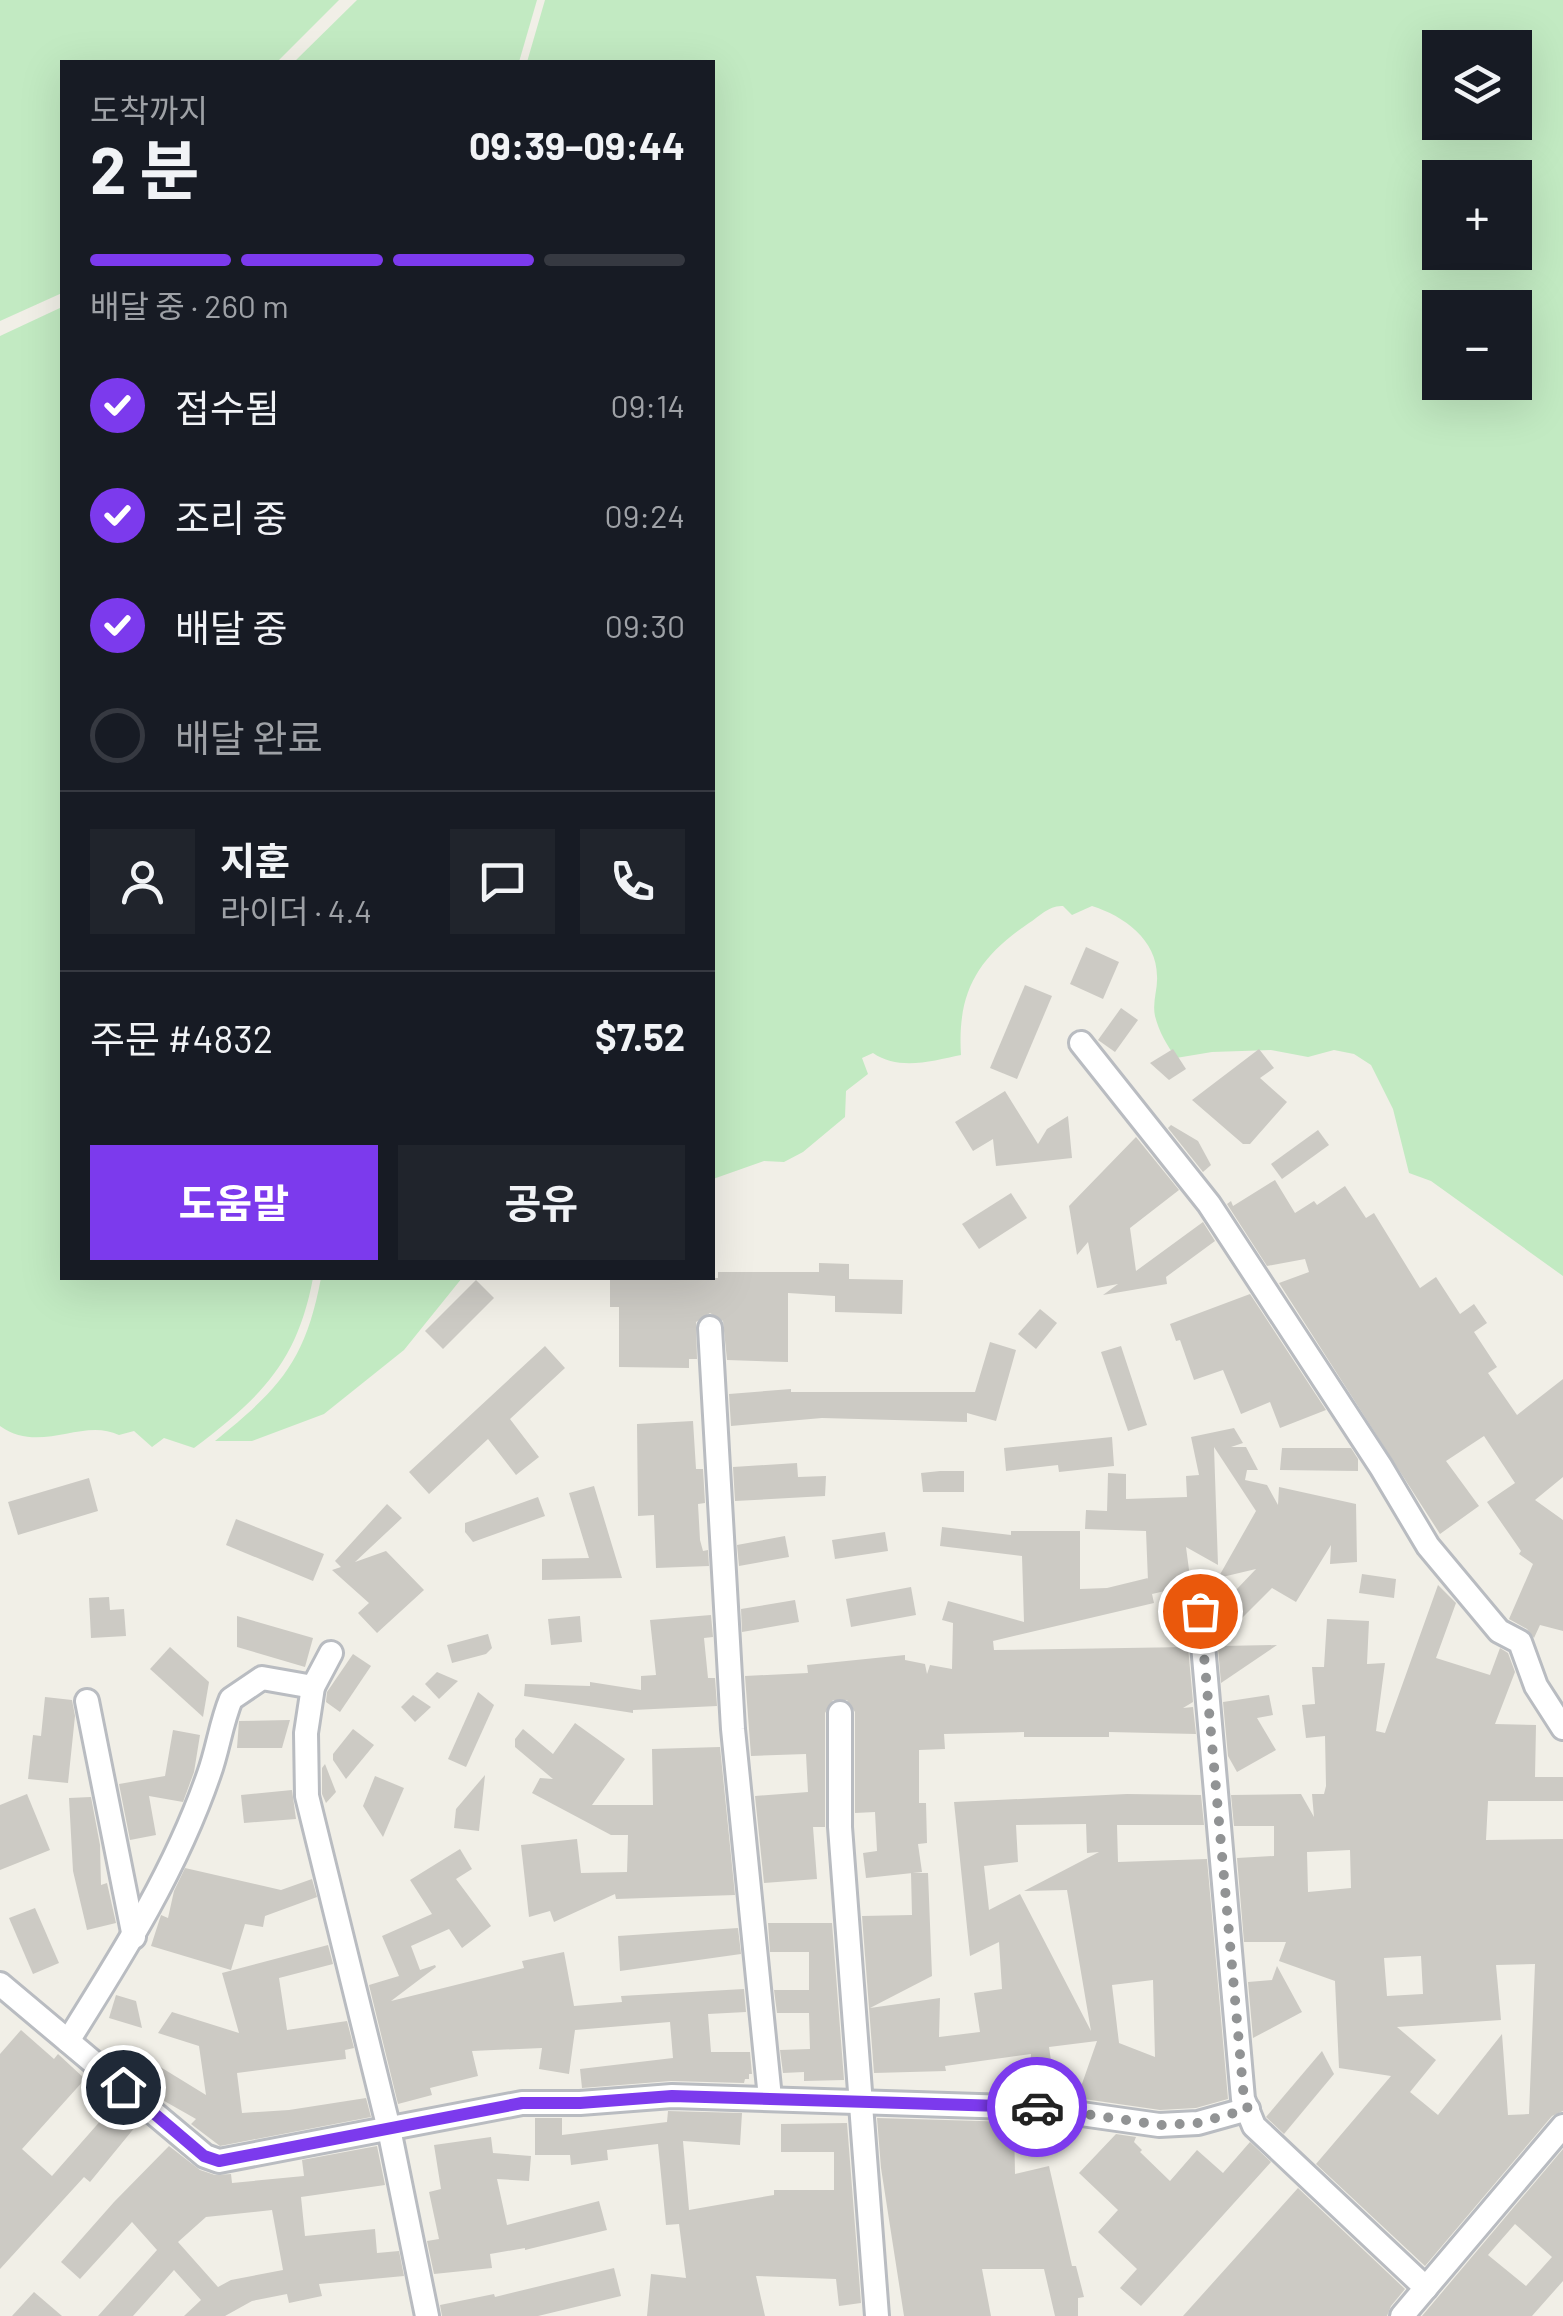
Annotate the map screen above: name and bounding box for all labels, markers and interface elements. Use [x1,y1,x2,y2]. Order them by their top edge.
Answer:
map controls [1422,30,1532,400]
button: layers [1422,30,1532,140]
text: 도착까지 [90,90,208,128]
text: 09:39–09:44 [469,122,685,168]
text: 2 분 [90,129,199,207]
button: + [1422,160,1532,270]
text: 배달 중 · 260 m [90,286,289,324]
button: − [1422,290,1532,400]
icon: check [90,378,145,433]
text: 접수됨 [175,384,280,430]
text: 09:14 [611,386,685,424]
icon: check [90,488,145,543]
text: 조리 중 [175,494,287,540]
text: 09:24 [605,496,685,534]
icon: check [90,598,145,653]
text: 배달 중 [175,604,287,650]
text: 09:30 [605,606,685,644]
text: 배달 완료 [175,714,322,760]
button: person [90,829,195,934]
button: chat [450,829,555,934]
button: phone [580,829,685,934]
text: 지훈 [220,837,290,883]
text: 라이더 · 4.4 [220,891,372,929]
text: $7.52 [595,1013,685,1059]
text: 주문 #4832 [90,1015,273,1061]
button: 도움말 [90,1145,378,1260]
button: 공유 [398,1145,685,1260]
pin [1158,1569,1243,1654]
icon: bag [1173,1584,1228,1639]
pin [81,2045,166,2130]
courier [987,2057,1087,2157]
icon: home [96,2060,151,2115]
icon: car [1010,2080,1065,2135]

